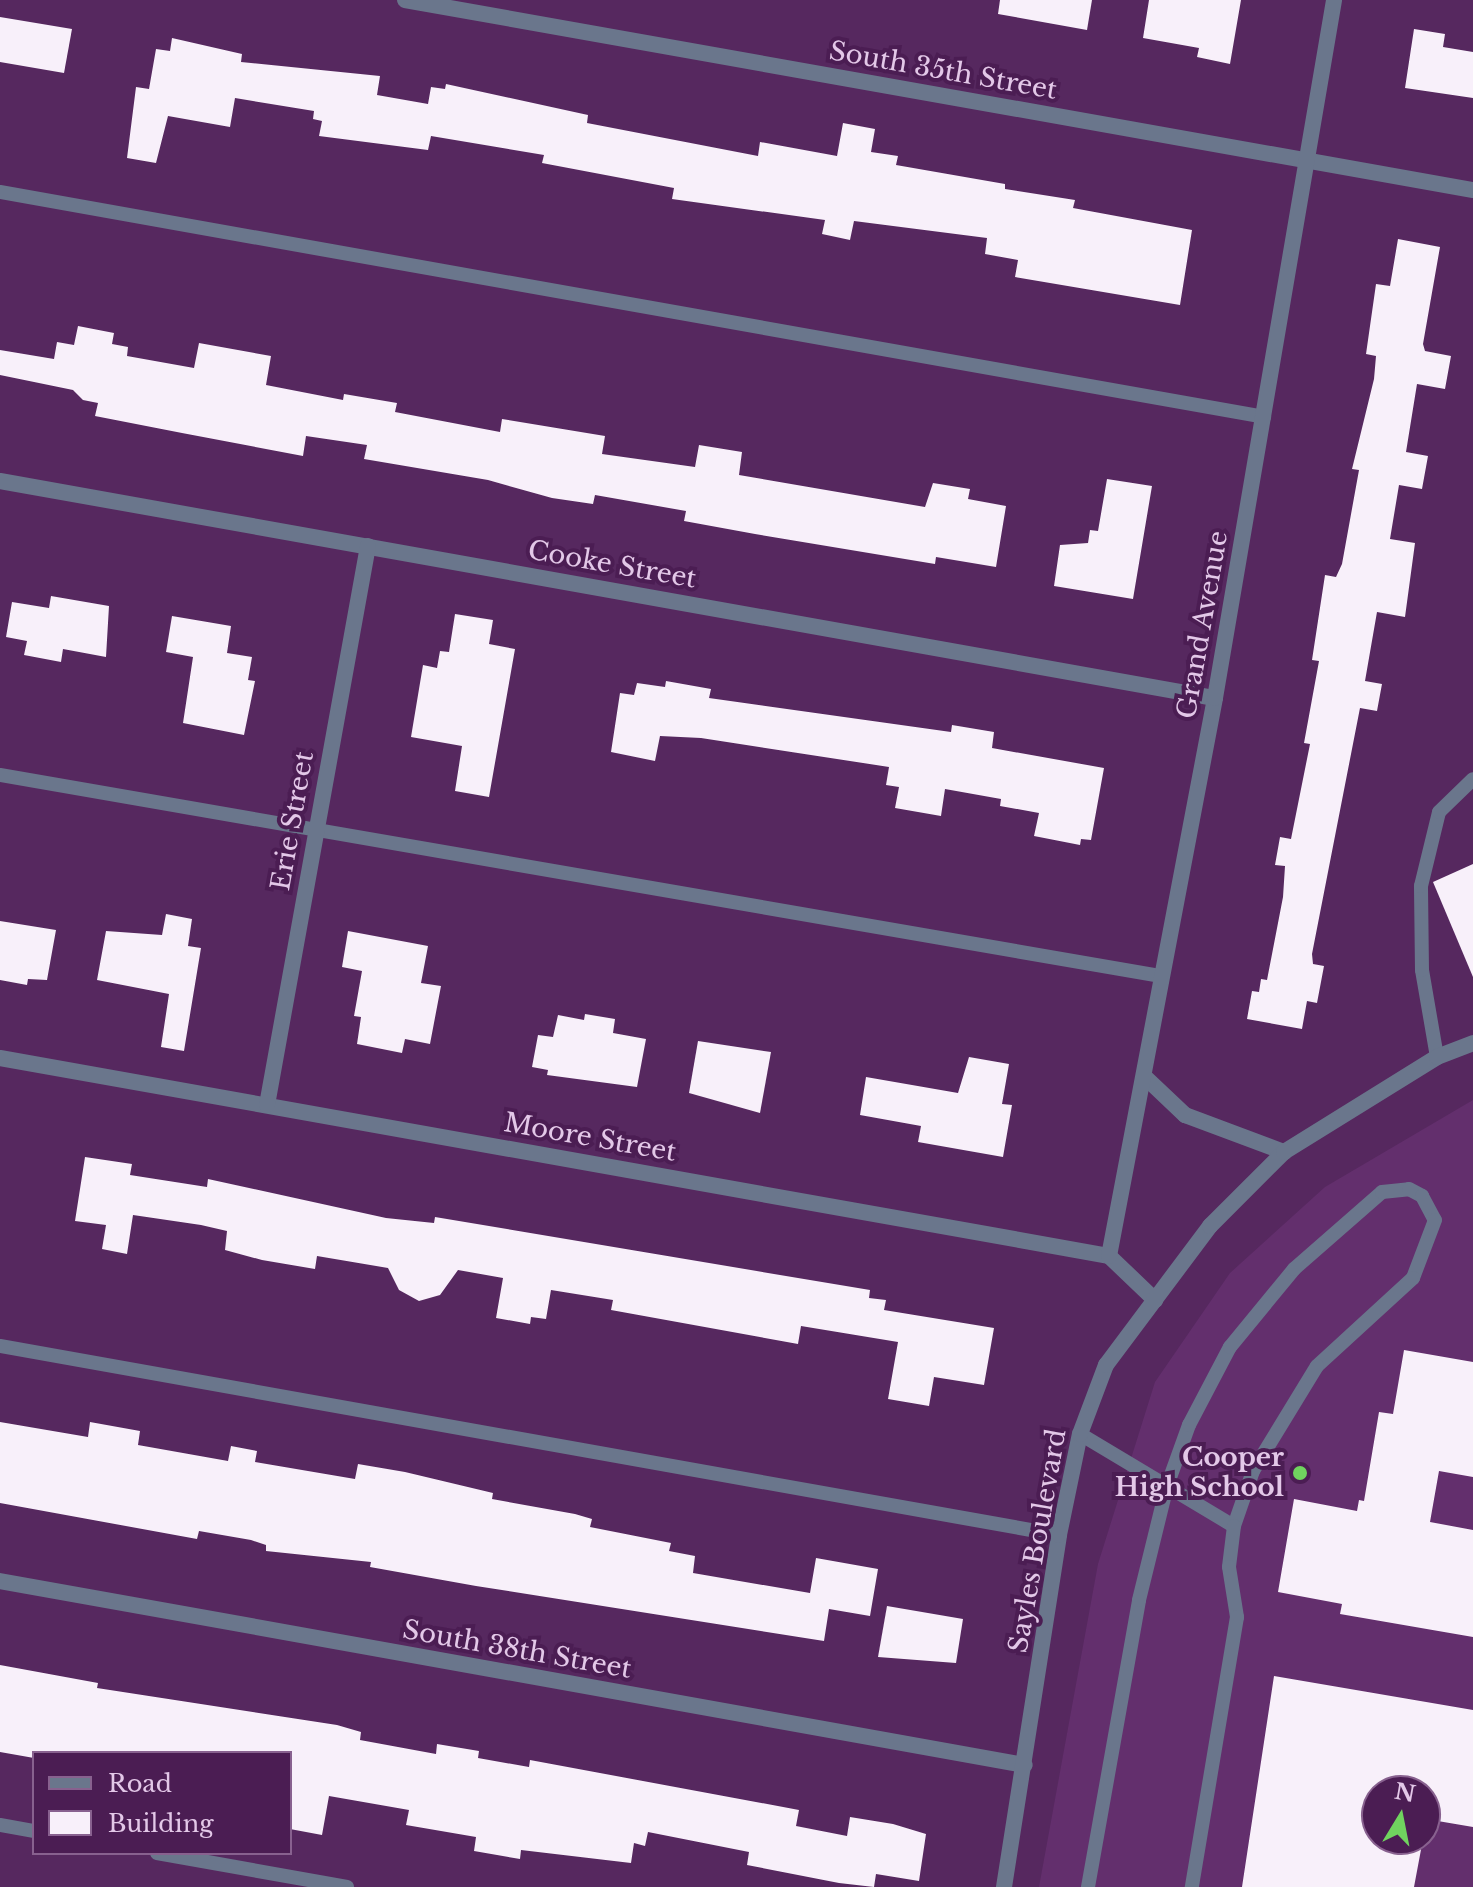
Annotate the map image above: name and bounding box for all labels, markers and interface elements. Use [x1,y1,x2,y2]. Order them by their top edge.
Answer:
street label: South 35th Street [827,36,1059,106]
street label: Grand Avenue [1171,528,1235,722]
street label: Cooke Street [525,535,699,595]
street label: Erie Street [265,749,321,893]
street label: Moore Street [501,1108,679,1168]
street label: Sayles Boulevard [1003,1427,1073,1655]
place label: Cooper High School [1115,1442,1284,1504]
marker: Cooper High School [1291,1464,1309,1482]
street label: South 38th Street [400,1615,634,1685]
legend [32,1751,292,1855]
text: Road [108,1769,172,1798]
north arrow [1361,1775,1441,1855]
text: N [1392,1778,1417,1808]
text: Building [108,1809,214,1838]

